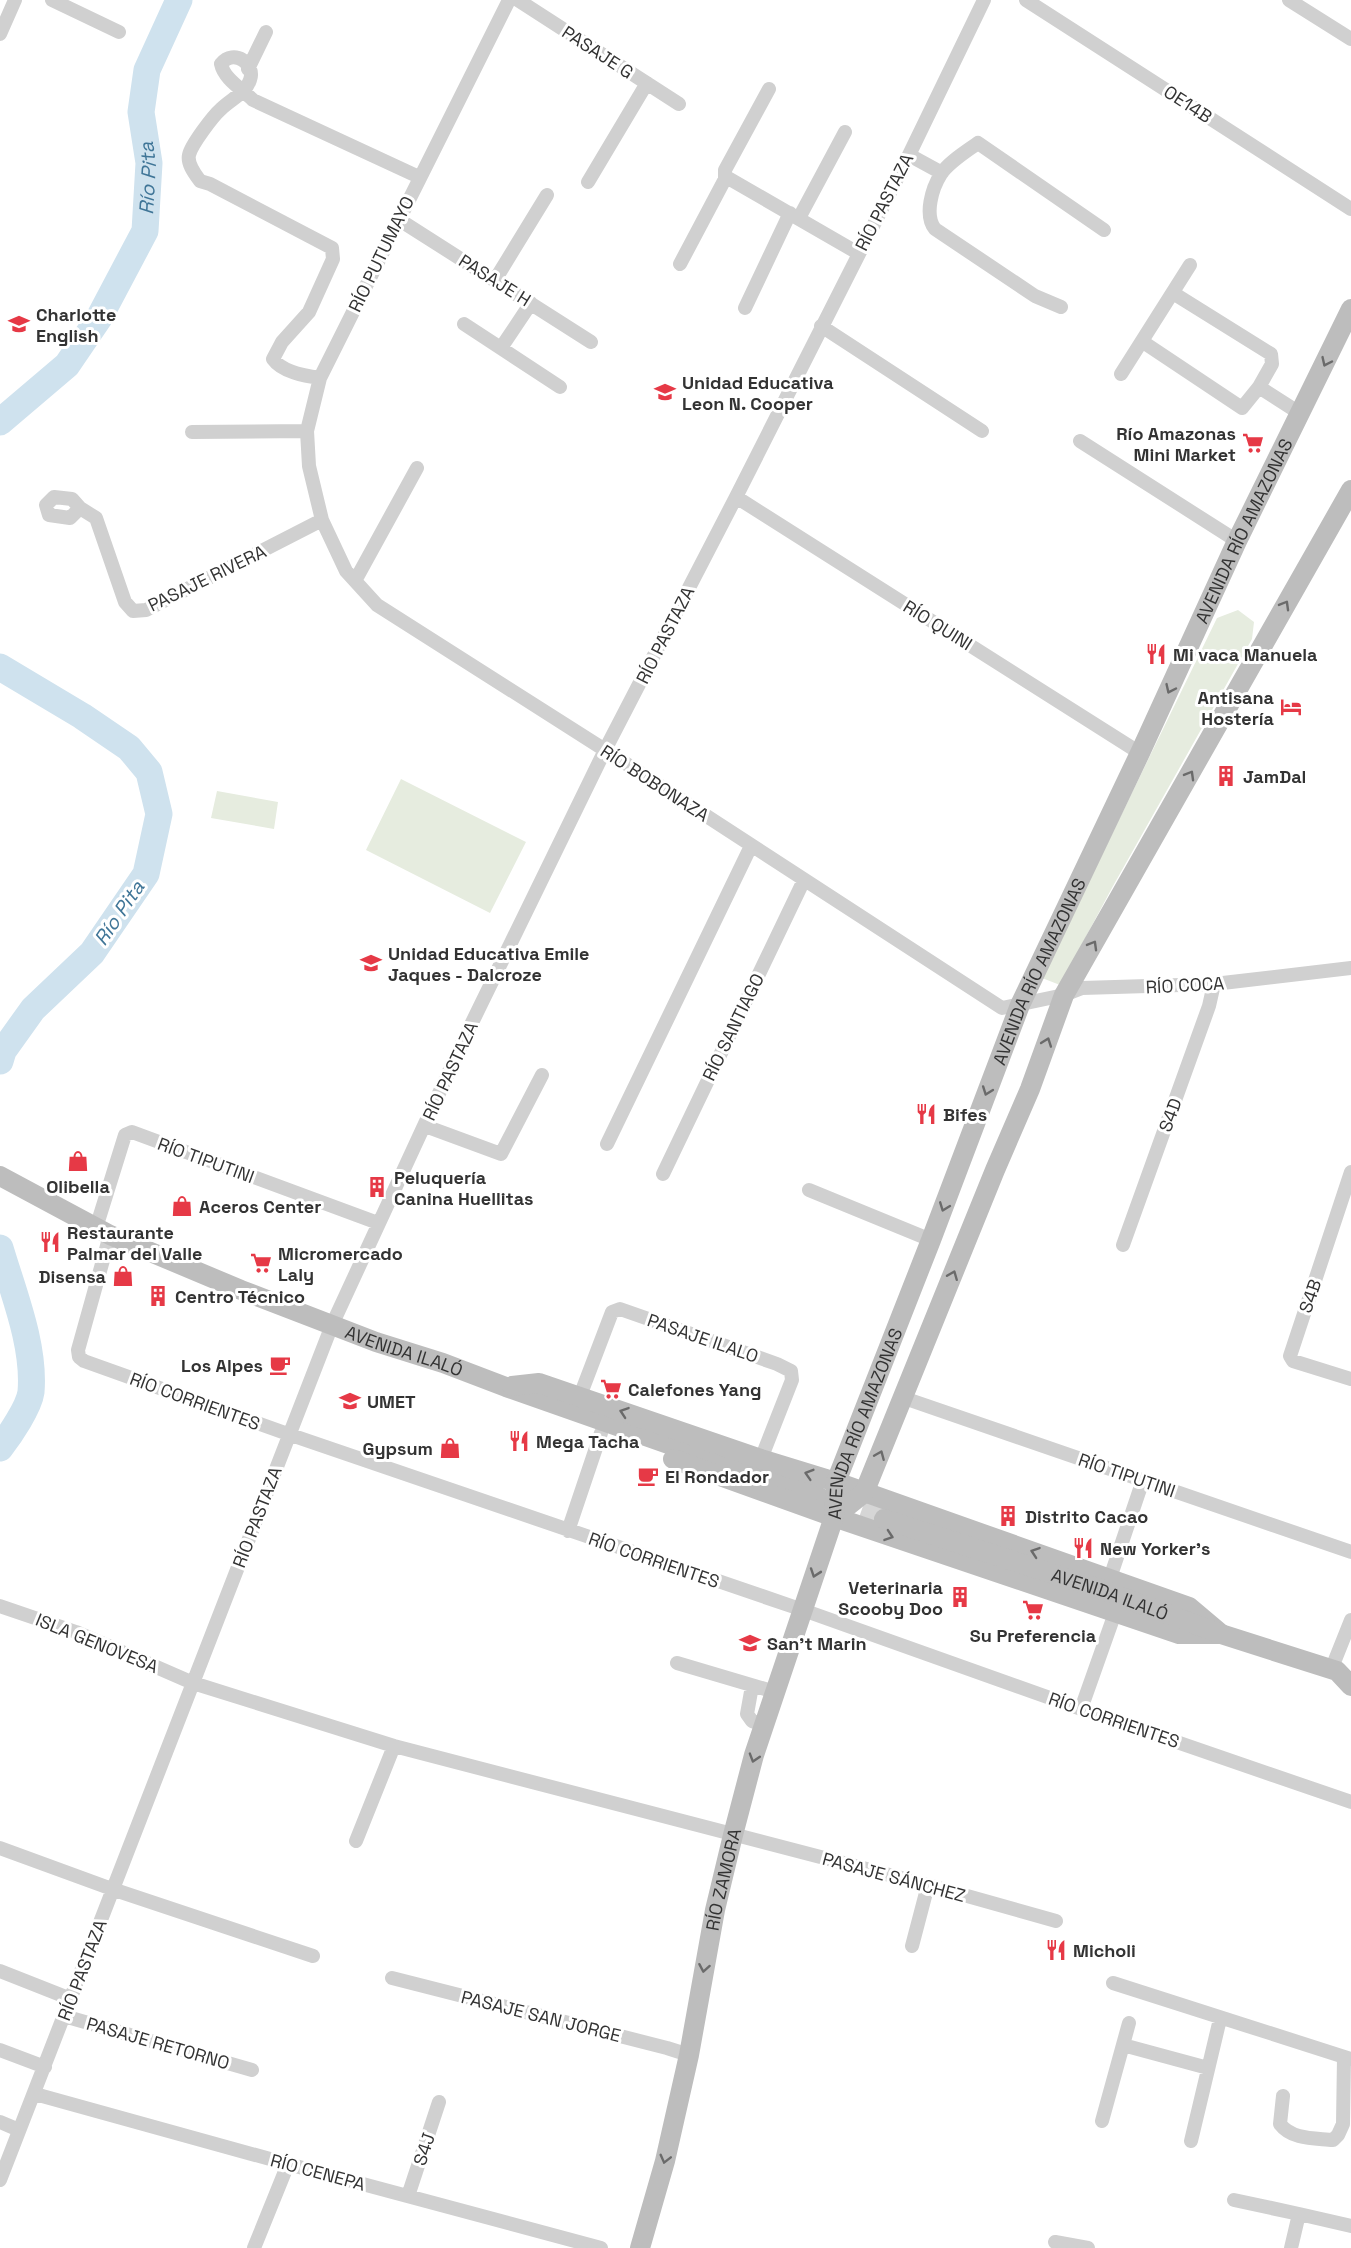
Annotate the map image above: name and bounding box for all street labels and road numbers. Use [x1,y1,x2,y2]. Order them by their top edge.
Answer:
street label: PASAJE G [558,20,638,84]
street label: OE14B [1160,80,1216,128]
street label: RÍO PASTAZA [850,149,918,255]
street label: RÍO PUTUMAYO [343,192,419,316]
street label: PASAJE H [455,249,535,311]
street label: AVENIDA RÍO AMAZONAS [1189,434,1297,627]
street label: PASAJE RIVERA [144,539,270,617]
street label: RÍO PASTAZA [631,582,699,688]
street label: RÍO QUINI [899,595,977,655]
street label: RÍO BOBONAZA [596,739,714,827]
street label: AVENIDA RÍO AMAZONAS [987,874,1090,1068]
street label: RÍO SANTIAGO [697,969,769,1085]
street label: RÍO COCA [1145,971,1225,999]
street label: RÍO PASTAZA [417,1018,483,1124]
street label: S4D [1153,1095,1187,1135]
street label: RÍO TIPUTINI [155,1132,257,1188]
street label: S4B [1294,1276,1326,1316]
street label: PASAJE ILALO [644,1308,762,1368]
street label: AVENIDA ILALÓ [342,1320,466,1381]
street label: AVENIDA RÍO AMAZONAS [822,1324,907,1520]
street label: RÍO CORRIENTES [127,1367,263,1435]
street label: RÍO TIPUTINI [1075,1448,1179,1502]
street label: RÍO PASTAZA [227,1463,287,1571]
street label: RÍO CORRIENTES [586,1527,722,1593]
street label: AVENIDA ILALÓ [1048,1563,1172,1625]
street label: ISLA GENOVESA [32,1608,162,1678]
street label: RÍO CORRIENTES [1046,1687,1182,1753]
street label: RÍO ZAMORA [700,1826,746,1932]
street label: PASAJE SÁNCHEZ [820,1847,968,1907]
street label: RÍO PASTAZA [52,1916,112,2024]
street label: PASAJE SAN JORGE [459,1985,623,2047]
street label: PASAJE RETORNO [84,2012,232,2074]
street label: S4J [408,2130,440,2168]
street label: RÍO CENEPA [268,2148,368,2196]

